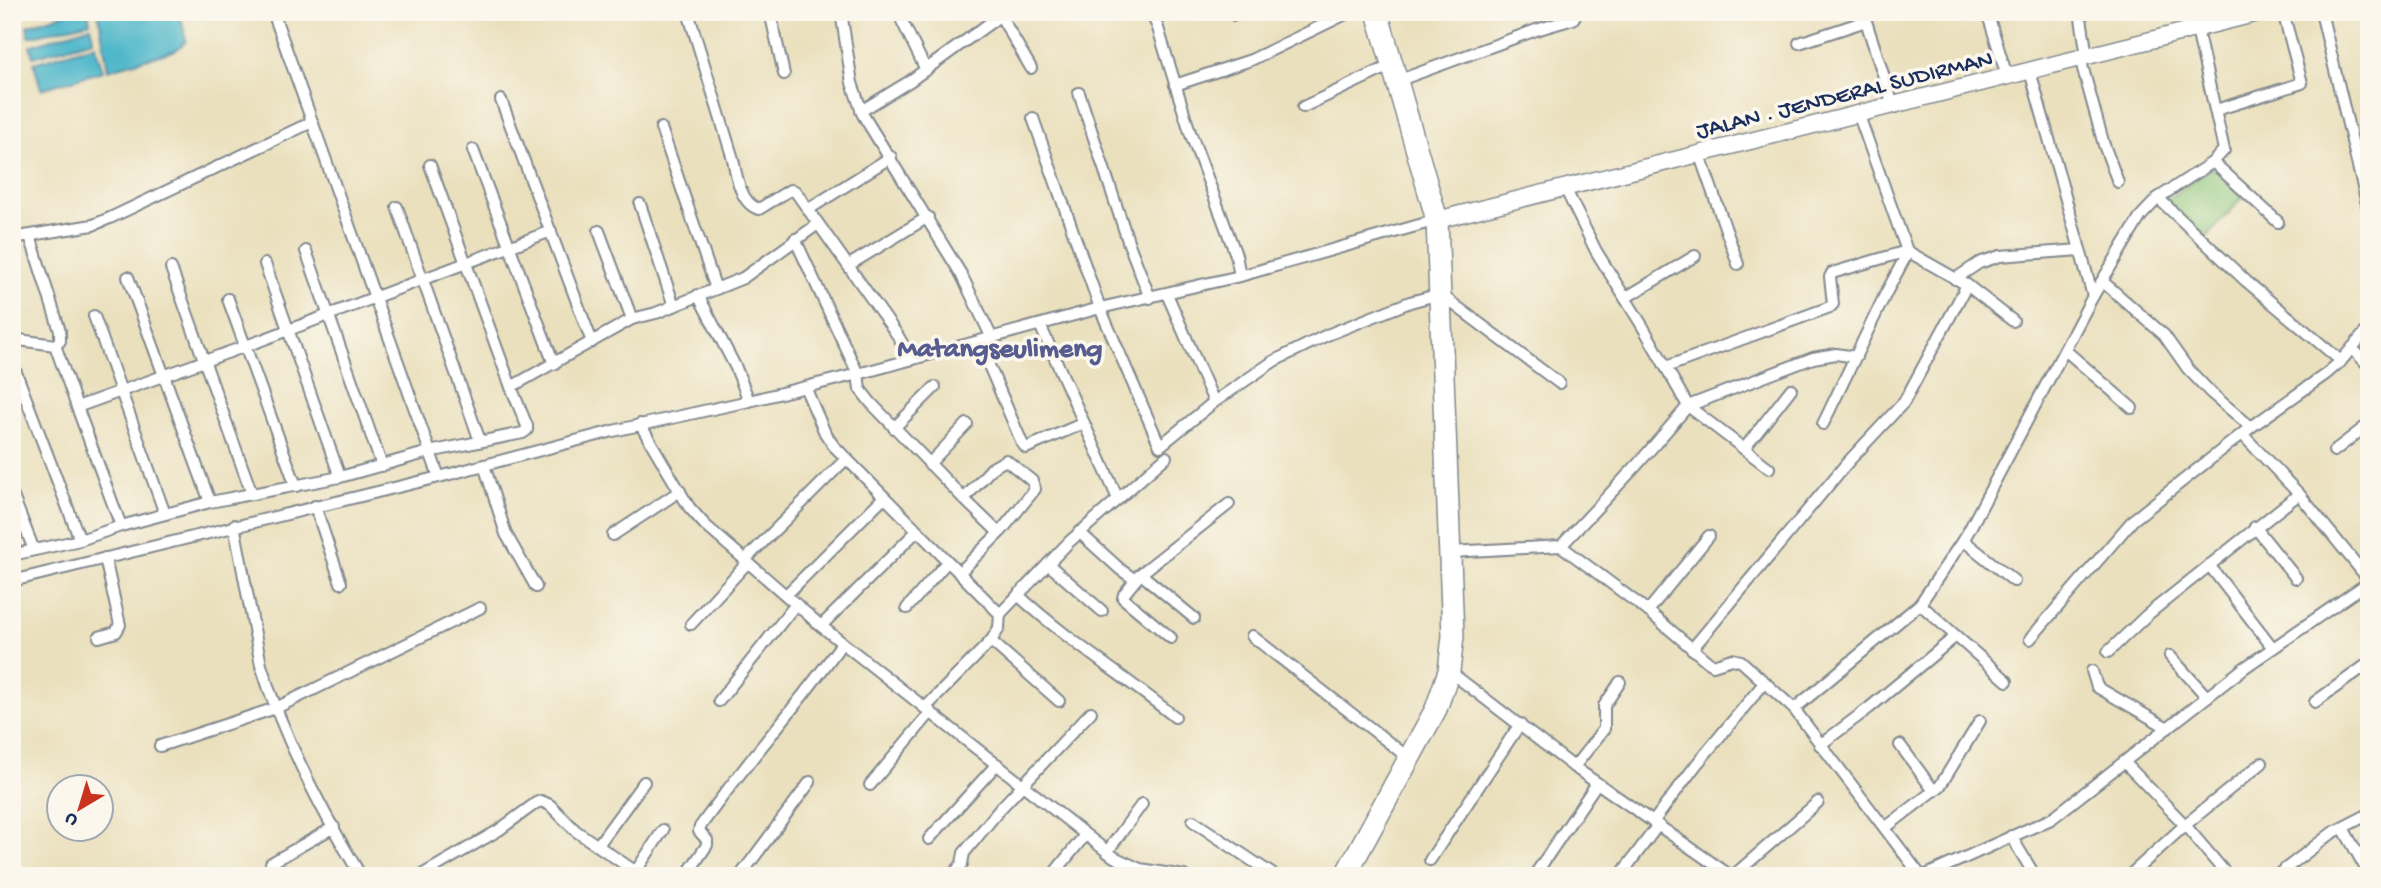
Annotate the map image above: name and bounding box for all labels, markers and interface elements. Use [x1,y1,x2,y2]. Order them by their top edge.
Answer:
street label: JALAN . JENDERAL SUDIRMAN [1693,45,1996,147]
district label: Matangseulimeng [898,334,1103,367]
north arrow [46,772,116,842]
text: U [60,806,83,831]

